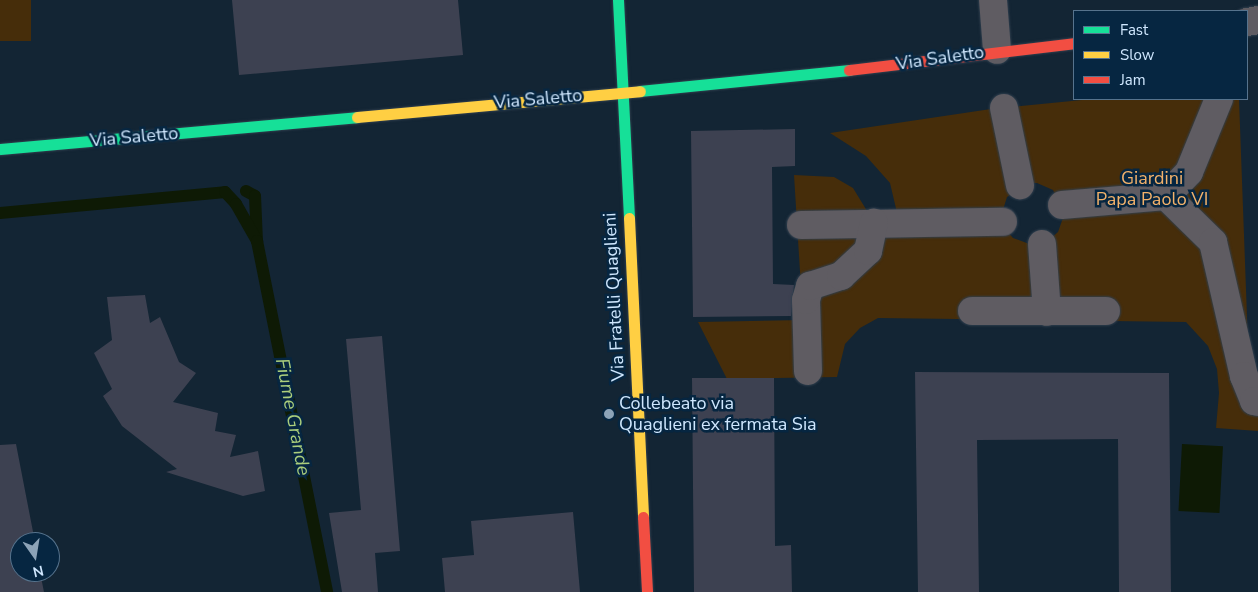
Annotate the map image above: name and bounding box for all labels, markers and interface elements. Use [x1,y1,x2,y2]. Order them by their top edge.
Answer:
legend [1073,10,1248,100]
text: Fast [1120,20,1148,40]
street label: Via Saletto [895,41,985,75]
text: Slow [1120,45,1154,65]
text: Jam [1120,70,1146,90]
street label: Via Saletto [493,84,583,114]
street label: Via Saletto [89,122,179,152]
park label: Giardini Papa Paolo VI [1096,168,1208,210]
street label: Via Fratelli Quaglieni [599,212,629,382]
water label: Fiume Grande [269,356,315,478]
place label: Collebeato via Quaglieni ex fermata Sia [619,393,817,436]
marker: Collebeato via Quaglieni ex fermata Sia [603,408,615,420]
north arrow [10,532,60,582]
text: N [31,561,46,582]

